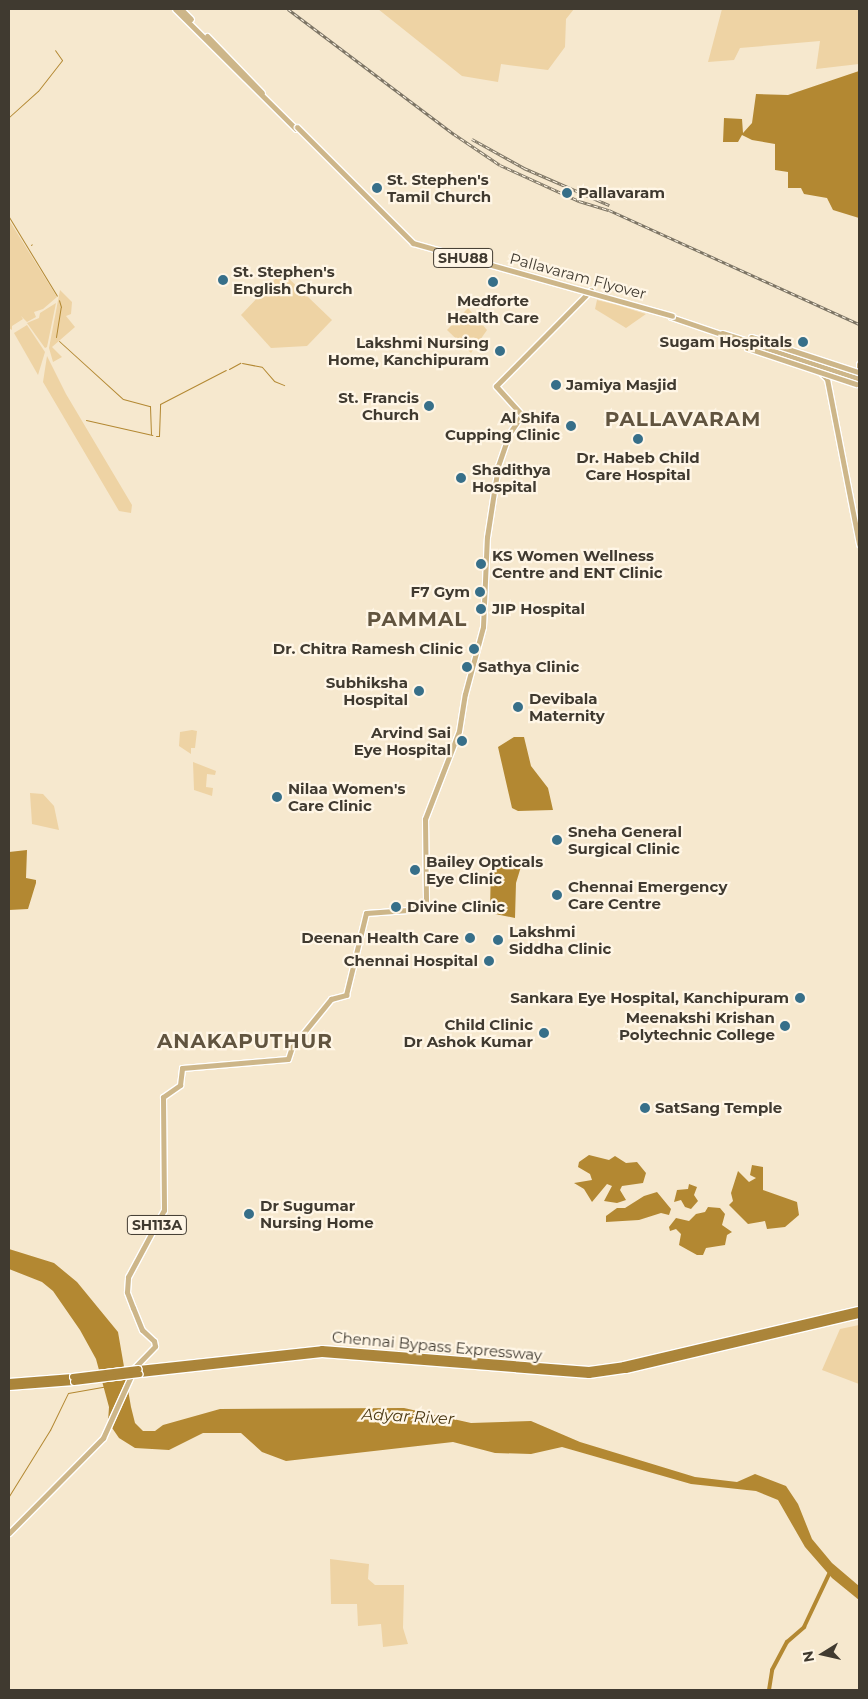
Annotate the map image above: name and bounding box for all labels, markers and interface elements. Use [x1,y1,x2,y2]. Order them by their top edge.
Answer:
place label: St. Stephen's Tamil Church [387,170,491,205]
marker: St. Stephen's Tamil Church [371,182,383,194]
place label: Pallavaram [578,184,665,202]
marker: Pallavaram [560,186,574,200]
road number: SHU88 [433,247,493,270]
street label: Pallavaram Flyover [508,249,648,303]
place label: St. Stephen's English Church [233,262,353,297]
marker: St. Stephen's English Church [217,274,229,286]
marker: Medforte Health Care [486,275,500,289]
place label: Medforte Health Care [447,291,539,326]
place label: Lakshmi Nursing Home, Kanchipuram [328,333,489,368]
place label: Sugam Hospitals [660,333,792,351]
marker: Sugam Hospitals [796,335,810,349]
marker: Lakshmi Nursing Home, Kanchipuram [493,344,507,358]
place label: Jamiya Masjid [566,376,677,394]
marker: Jamiya Masjid [550,379,562,391]
place label: St. Francis Church [338,388,419,423]
marker: St. Francis Church [423,400,435,412]
district label: PALLAVARAM [604,407,762,431]
place label: Al Shifa Cupping Clinic [445,408,560,443]
marker: Al Shifa Cupping Clinic [564,419,578,433]
marker: Dr. Habeb Child Care Hospital [631,432,645,446]
place label: Dr. Habeb Child Care Hospital [576,448,700,483]
place label: Shadithya Hospital [472,460,551,495]
marker: Shadithya Hospital [454,471,468,485]
place label: KS Women Wellness Centre and ENT Clinic [492,546,663,581]
marker: KS Women Wellness Centre and ENT Clinic [474,557,488,571]
place label: F7 Gym [410,583,470,601]
marker: F7 Gym [474,586,486,598]
place label: JIP Hospital [492,600,585,618]
marker: JIP Hospital [474,602,488,616]
district label: PAMMAL [366,607,468,631]
place label: Dr. Chitra Ramesh Clinic [273,640,463,658]
marker: Dr. Chitra Ramesh Clinic [467,642,481,656]
place label: Sathya Clinic [478,658,579,676]
marker: Sathya Clinic [460,660,474,674]
place label: Subhiksha Hospital [326,673,408,708]
marker: Subhiksha Hospital [412,684,426,698]
place label: Devibala Maternity [529,689,605,724]
marker: Devibala Maternity [511,700,525,714]
place label: Arvind Sai Eye Hospital [354,723,451,758]
marker: Arvind Sai Eye Hospital [455,734,469,748]
place label: Nilaa Women's Care Clinic [288,779,405,814]
marker: Nilaa Women's Care Clinic [270,790,284,804]
place label: Sneha General Surgical Clinic [568,822,682,857]
marker: Sneha General Surgical Clinic [550,833,564,847]
place label: Bailey Opticals Eye Clinic [426,852,543,887]
marker: Bailey Opticals Eye Clinic [408,863,422,877]
place label: Chennai Emergency Care Centre [568,877,727,912]
marker: Chennai Emergency Care Centre [550,888,564,902]
place label: Divine Clinic [407,898,505,916]
marker: Divine Clinic [389,900,403,914]
place label: Lakshmi Siddha Clinic [509,922,611,957]
place label: Deenan Health Care [301,929,459,947]
marker: Deenan Health Care [463,931,477,945]
marker: Lakshmi Siddha Clinic [491,933,505,947]
place label: Chennai Hospital [344,952,478,970]
marker: Chennai Hospital [482,954,496,968]
place label: Sankara Eye Hospital, Kanchipuram [510,989,789,1007]
marker: Sankara Eye Hospital, Kanchipuram [793,991,807,1005]
place label: Meenakshi Krishan Polytechnic College [619,1008,775,1043]
place label: Child Clinic Dr Ashok Kumar [404,1015,533,1050]
marker: Meenakshi Krishan Polytechnic College [779,1020,791,1032]
marker: Child Clinic Dr Ashok Kumar [537,1026,551,1040]
district label: ANAKAPUTHUR [156,1029,334,1053]
place label: SatSang Temple [655,1099,782,1117]
marker: SatSang Temple [639,1102,651,1114]
place label: Dr Sugumar Nursing Home [260,1196,374,1231]
marker: Dr Sugumar Nursing Home [242,1207,256,1221]
road number: SH113A [126,1214,188,1236]
street label: Chennai Bypass Expressway [331,1328,543,1364]
water label: Adyar River [361,1405,455,1429]
north arrow [798,1629,848,1679]
text: N [798,1649,818,1664]

